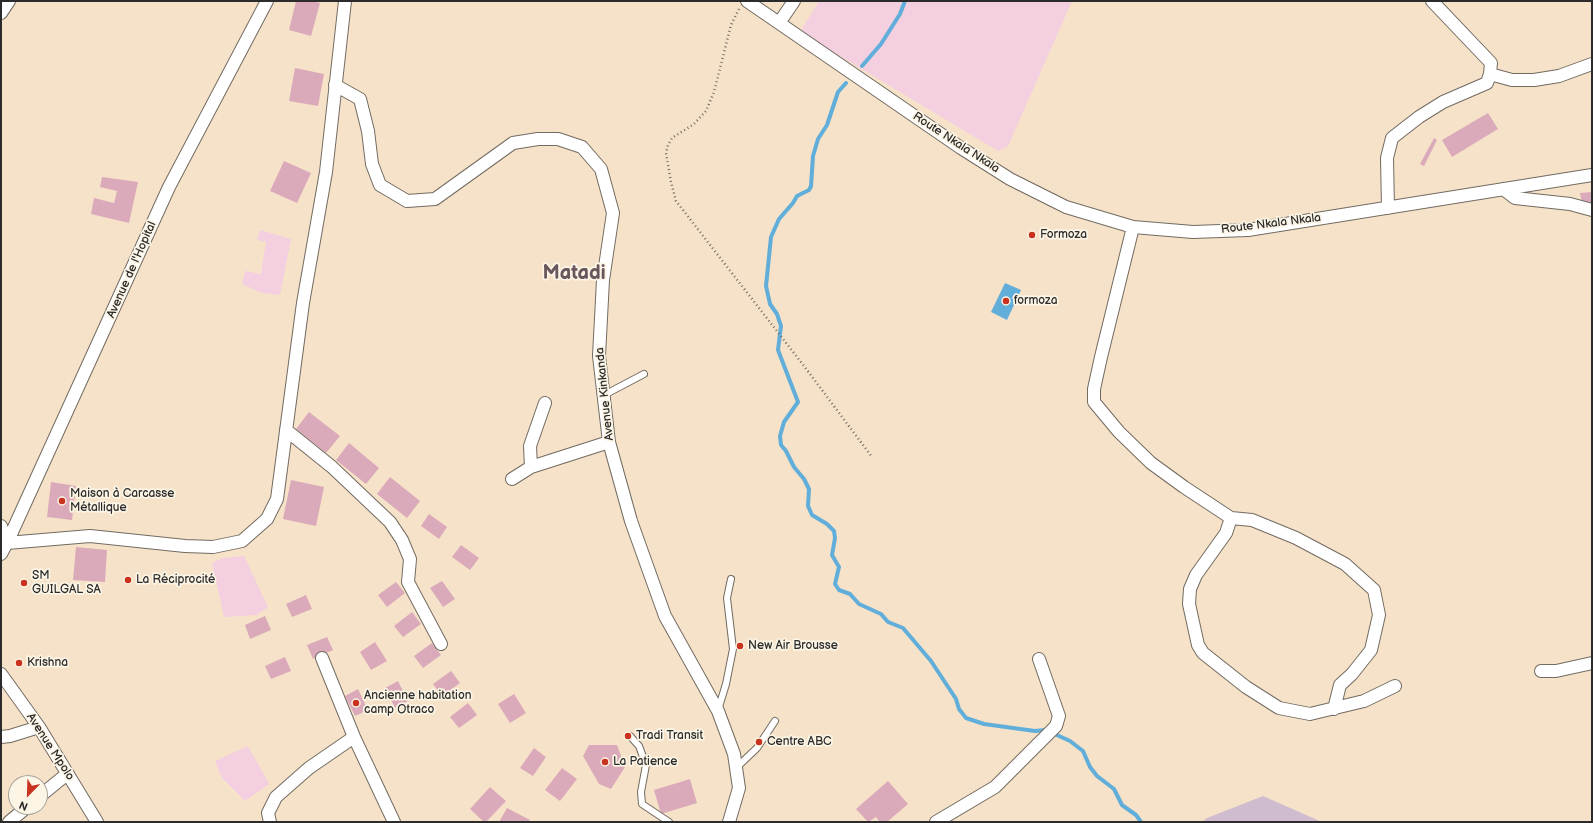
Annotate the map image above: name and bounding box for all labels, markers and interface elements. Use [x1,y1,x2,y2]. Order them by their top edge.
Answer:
street label: Route Nkala Nkala [910,110,1002,176]
street label: Route Nkala Nkala [1220,211,1322,237]
street label: Avenue de l'Hopital [104,219,160,321]
place label: Formoza [1040,228,1087,242]
marker: Formoza [1027,230,1037,240]
district label: Matadi [542,262,606,286]
place label: formoza [1014,294,1057,308]
marker: formoza [1001,296,1011,306]
street label: Avenue Kinkanda [593,347,617,441]
place label: Maison à Carcasse Métallique [70,487,174,515]
marker: Maison à Carcasse Métallique [57,496,67,506]
place label: SM GUILGAL SA [32,569,101,597]
place label: La Réciprocité [136,573,215,587]
marker: La Réciprocité [123,575,133,585]
marker: SM GUILGAL SA [19,578,29,588]
place label: New Air Brousse [748,639,838,653]
marker: New Air Brousse [735,641,745,651]
place label: Krishna [27,656,68,670]
marker: Krishna [14,658,24,668]
place label: Ancienne habitation camp Otraco [364,689,471,717]
marker: Ancienne habitation camp Otraco [351,698,361,708]
street label: Avenue Mpolo [23,711,77,783]
place label: Tradi Transit [636,729,703,743]
marker: Tradi Transit [623,731,633,741]
place label: Centre ABC [767,735,832,749]
marker: Centre ABC [754,737,764,747]
place label: La Patience [613,755,677,769]
marker: La Patience [600,757,610,767]
north arrow [8,775,48,815]
text: N [17,798,30,813]

